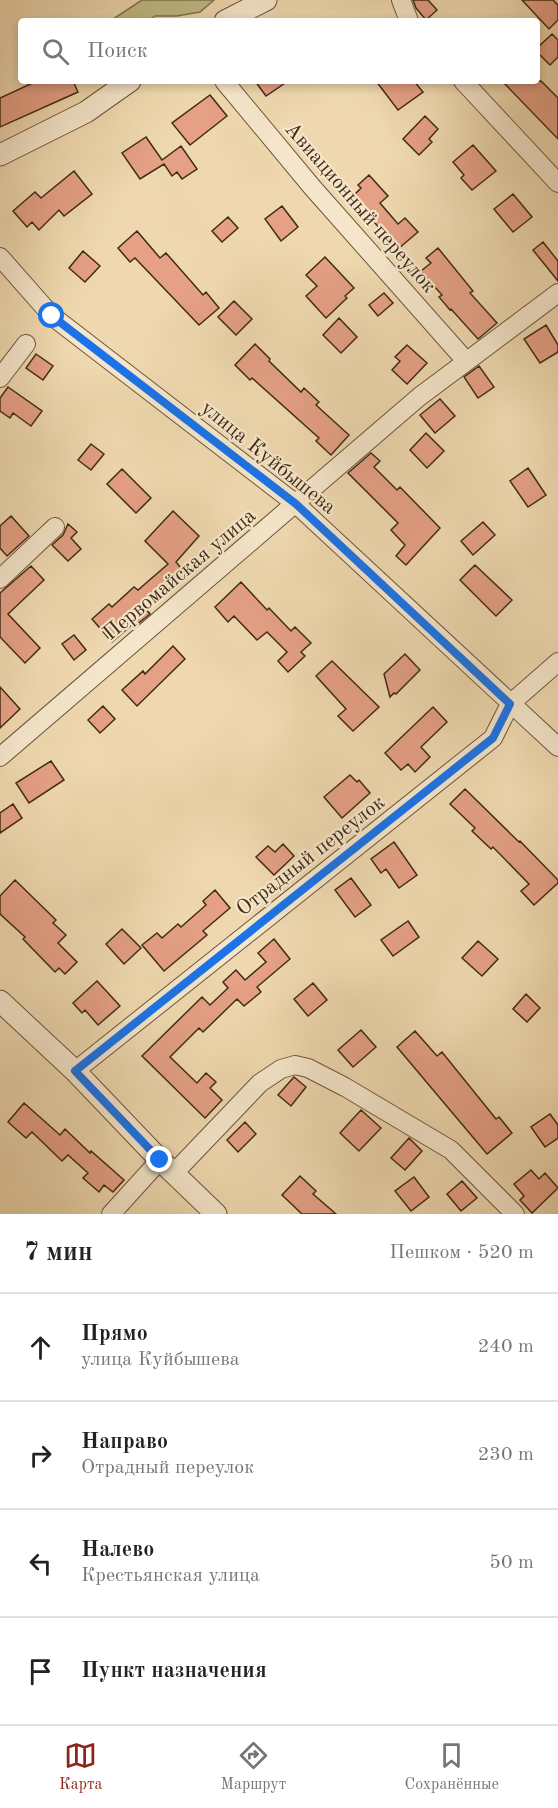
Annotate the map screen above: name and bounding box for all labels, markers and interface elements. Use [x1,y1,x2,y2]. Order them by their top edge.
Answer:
search box [18,18,540,84]
icon: search [39,35,72,68]
text: Поиск [87,40,148,62]
street label: Авиационный переулок [280,119,440,298]
route start [38,302,64,328]
street label: улица Куйбышева [197,398,339,519]
street label: Первомайская улица [100,505,260,645]
street label: Отрадный переулок [233,792,389,920]
route end [146,1146,172,1172]
text: 7 мин [24,1240,93,1266]
text: Пешком · 520 m [389,1243,534,1263]
text: Прямо [81,1323,148,1345]
icon: ahead [24,1331,57,1364]
text: 240 m [478,1337,534,1357]
text: улица Куйбышева [81,1350,240,1370]
text: Направо [81,1431,168,1453]
icon: right [24,1439,57,1472]
text: 230 m [478,1445,534,1465]
text: Отрадный переулок [81,1458,254,1478]
text: Налево [81,1539,154,1561]
icon: left [24,1547,57,1580]
text: 50 m [489,1553,534,1573]
text: Крестьянская улица [81,1566,260,1586]
icon: arrive [24,1655,57,1688]
text: Пункт назначения [81,1660,267,1682]
tab: Карта [59,1739,102,1795]
tab: Маршрут [221,1739,286,1795]
tab: Сохранённые [405,1739,499,1795]

